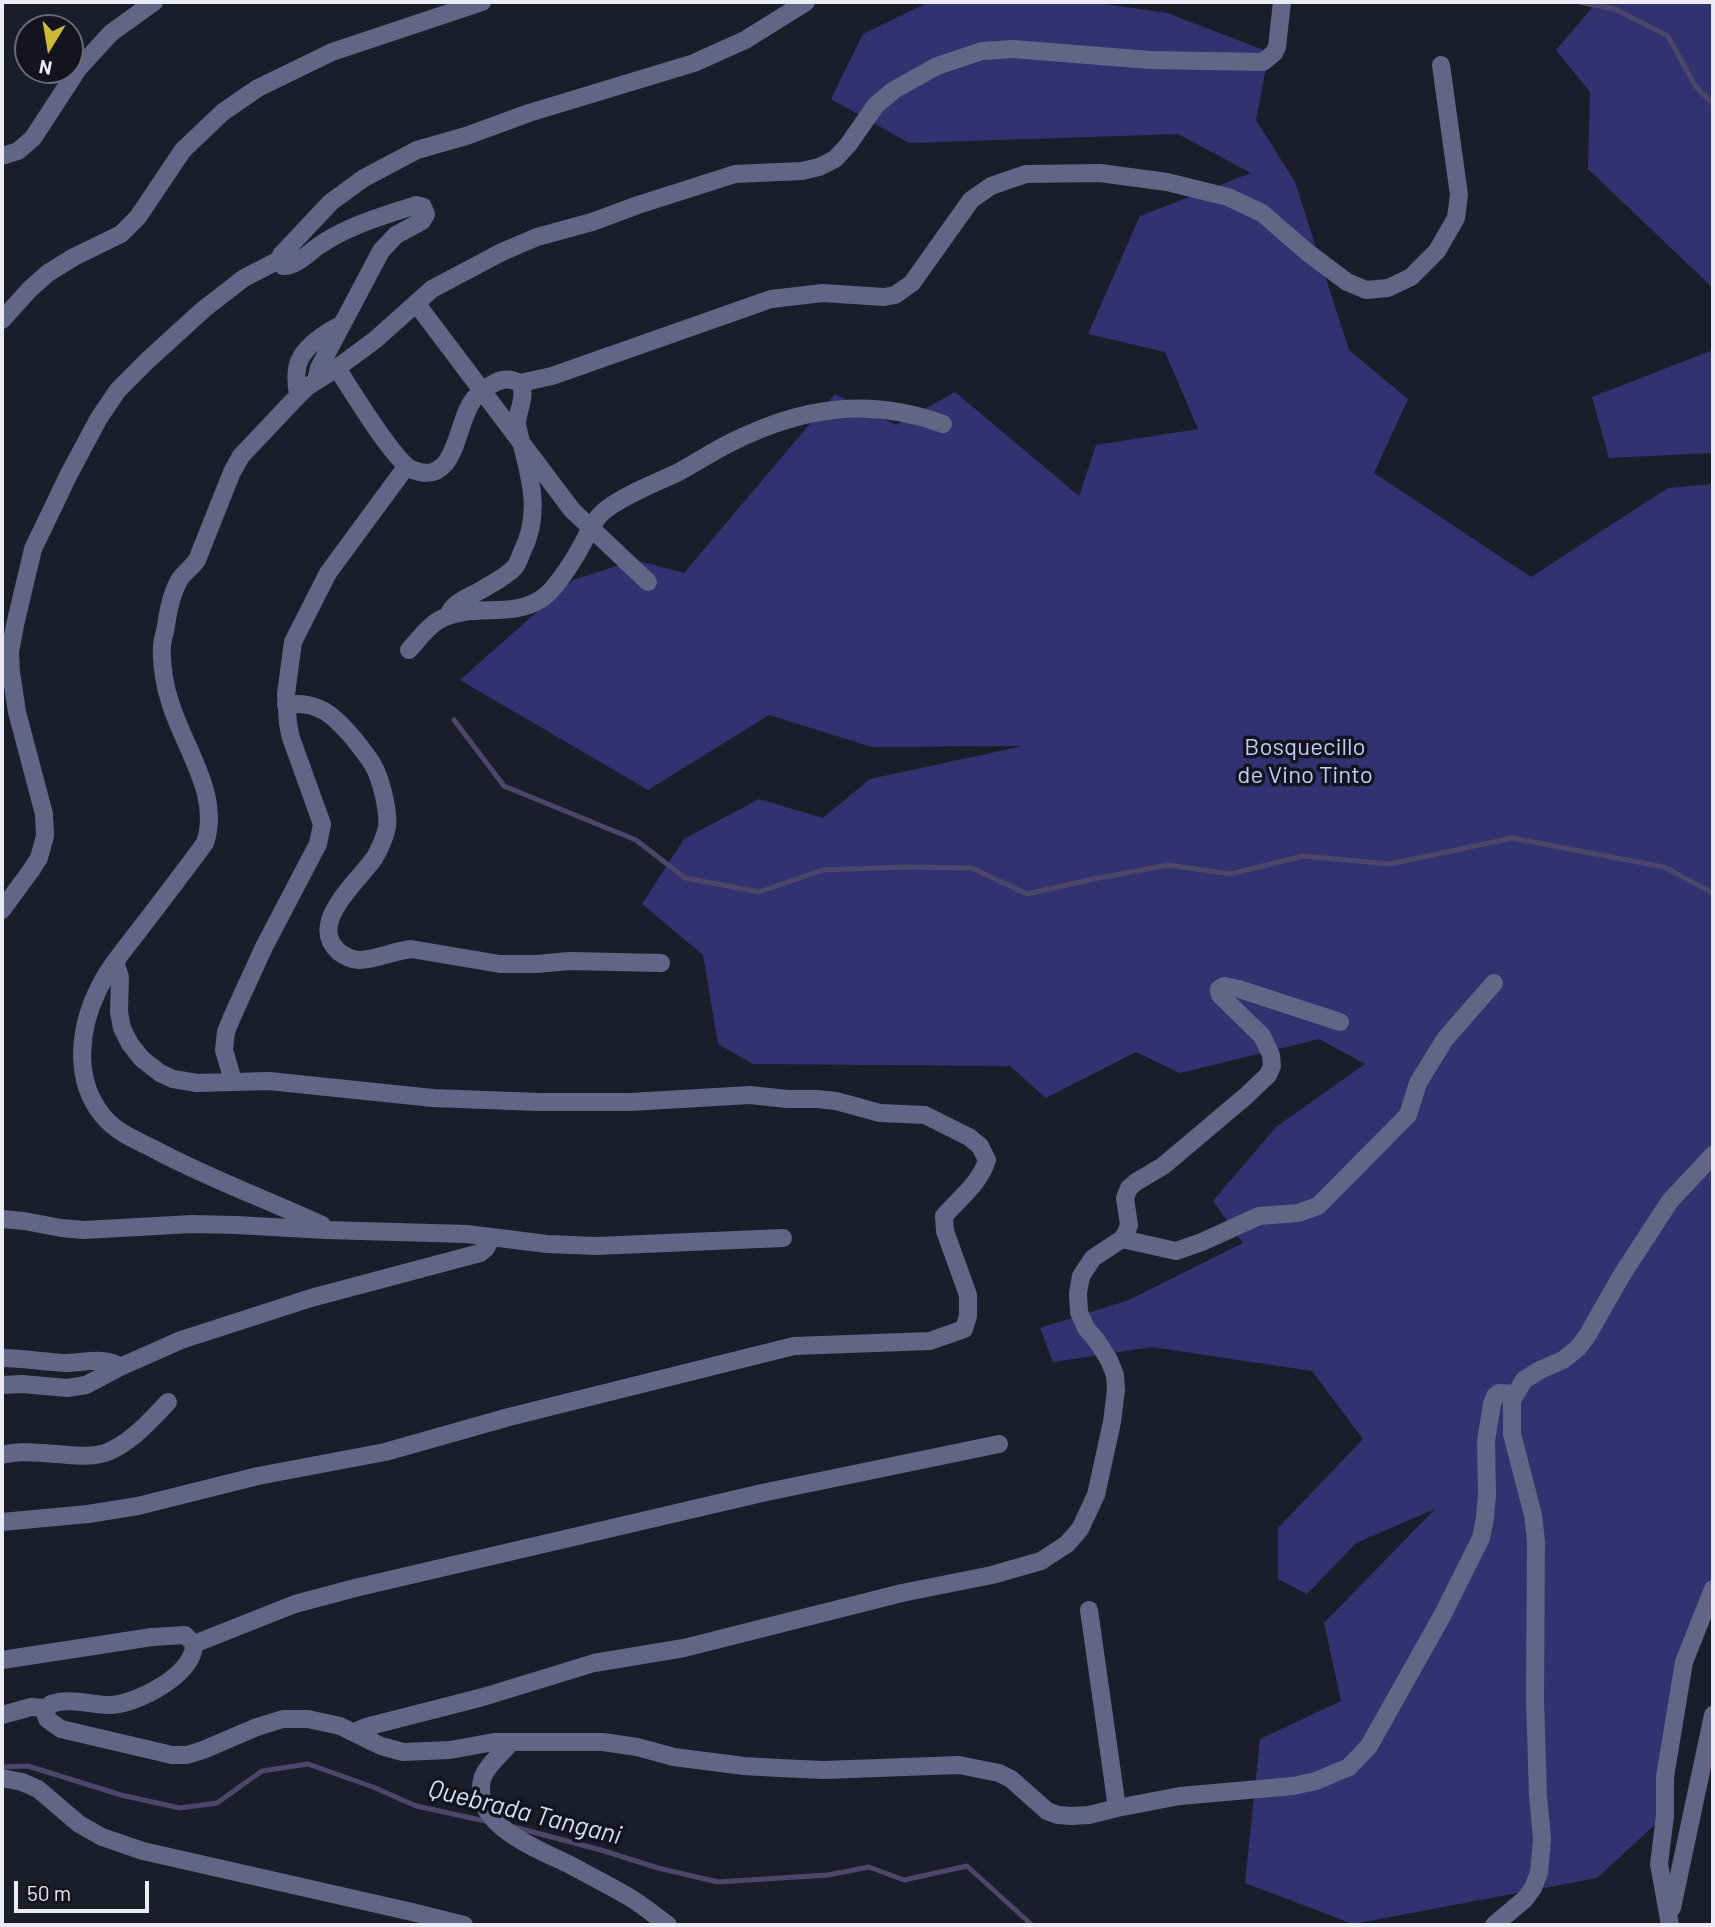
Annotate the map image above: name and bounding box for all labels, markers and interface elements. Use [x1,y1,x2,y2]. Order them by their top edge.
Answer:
north arrow [14,14,84,84]
text: N [37,56,54,81]
park label: Bosquecillo de Vino Tinto [1237,733,1373,789]
water label: Quebrada Tangani [425,1773,625,1851]
scale bar [18,1868,152,1912]
text: 50 m [27,1880,71,1905]

